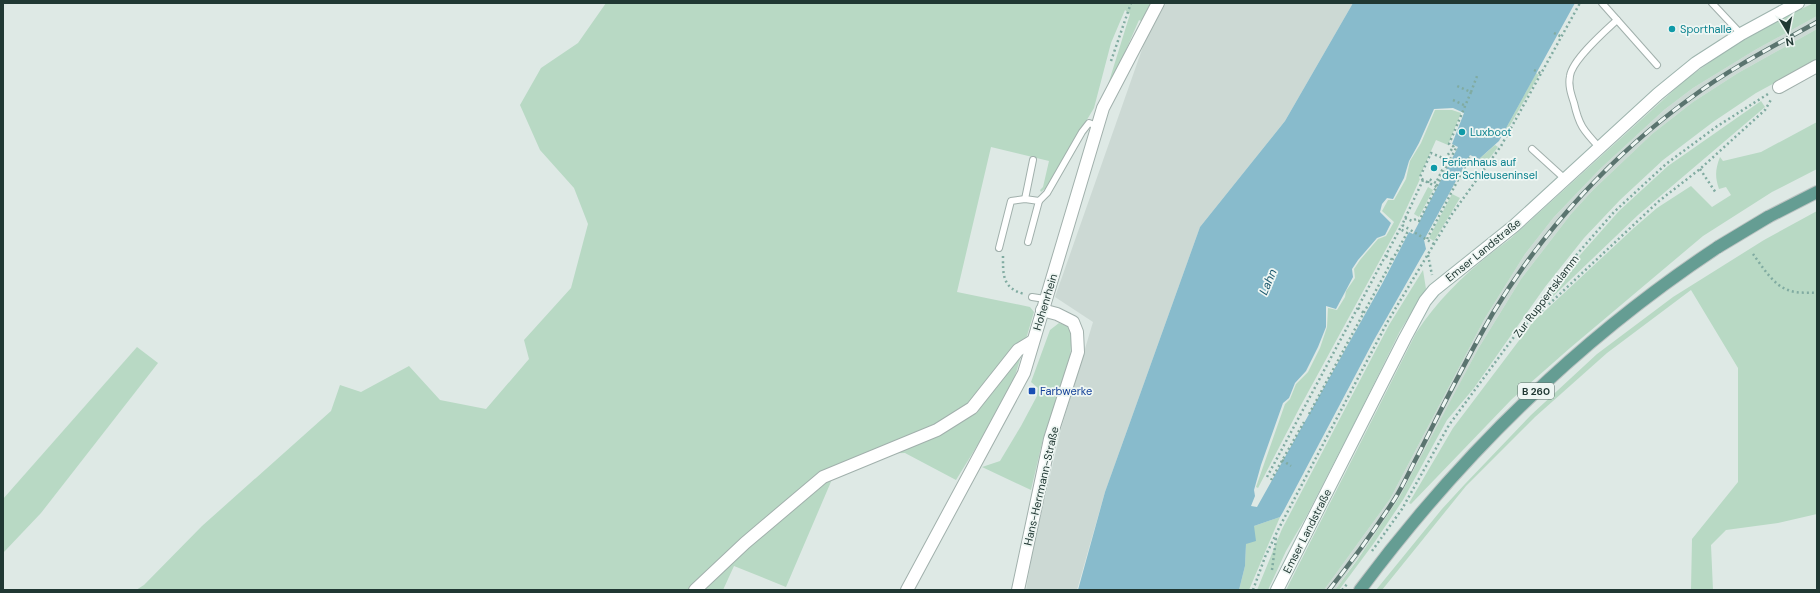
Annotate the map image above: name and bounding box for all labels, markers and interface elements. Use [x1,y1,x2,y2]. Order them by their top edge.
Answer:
north arrow [1768,12,1808,52]
place label: Sporthalle [1680,22,1732,36]
marker: Sporthalle [1667,24,1677,34]
text: N [1785,34,1795,49]
place label: Luxboot [1470,125,1512,139]
marker: Luxboot [1457,127,1467,137]
place label: Ferienhaus auf der Schleuseninsel [1442,155,1537,182]
marker: Ferienhaus auf der Schleuseninsel [1429,163,1439,173]
street label: Emser Landstraße [1443,215,1523,285]
street label: Zur Ruppertsklamm [1510,252,1582,340]
water label: Lahn [1255,266,1281,297]
street label: Hohenrhein [1030,272,1060,332]
road number: B 260 [1518,383,1554,399]
place label: Farbwerke [1040,384,1092,398]
marker: Farbwerke [1027,386,1037,396]
street label: Hans-Herrmann-Straße [1020,425,1062,547]
street label: Emser Landstraße [1280,486,1334,576]

